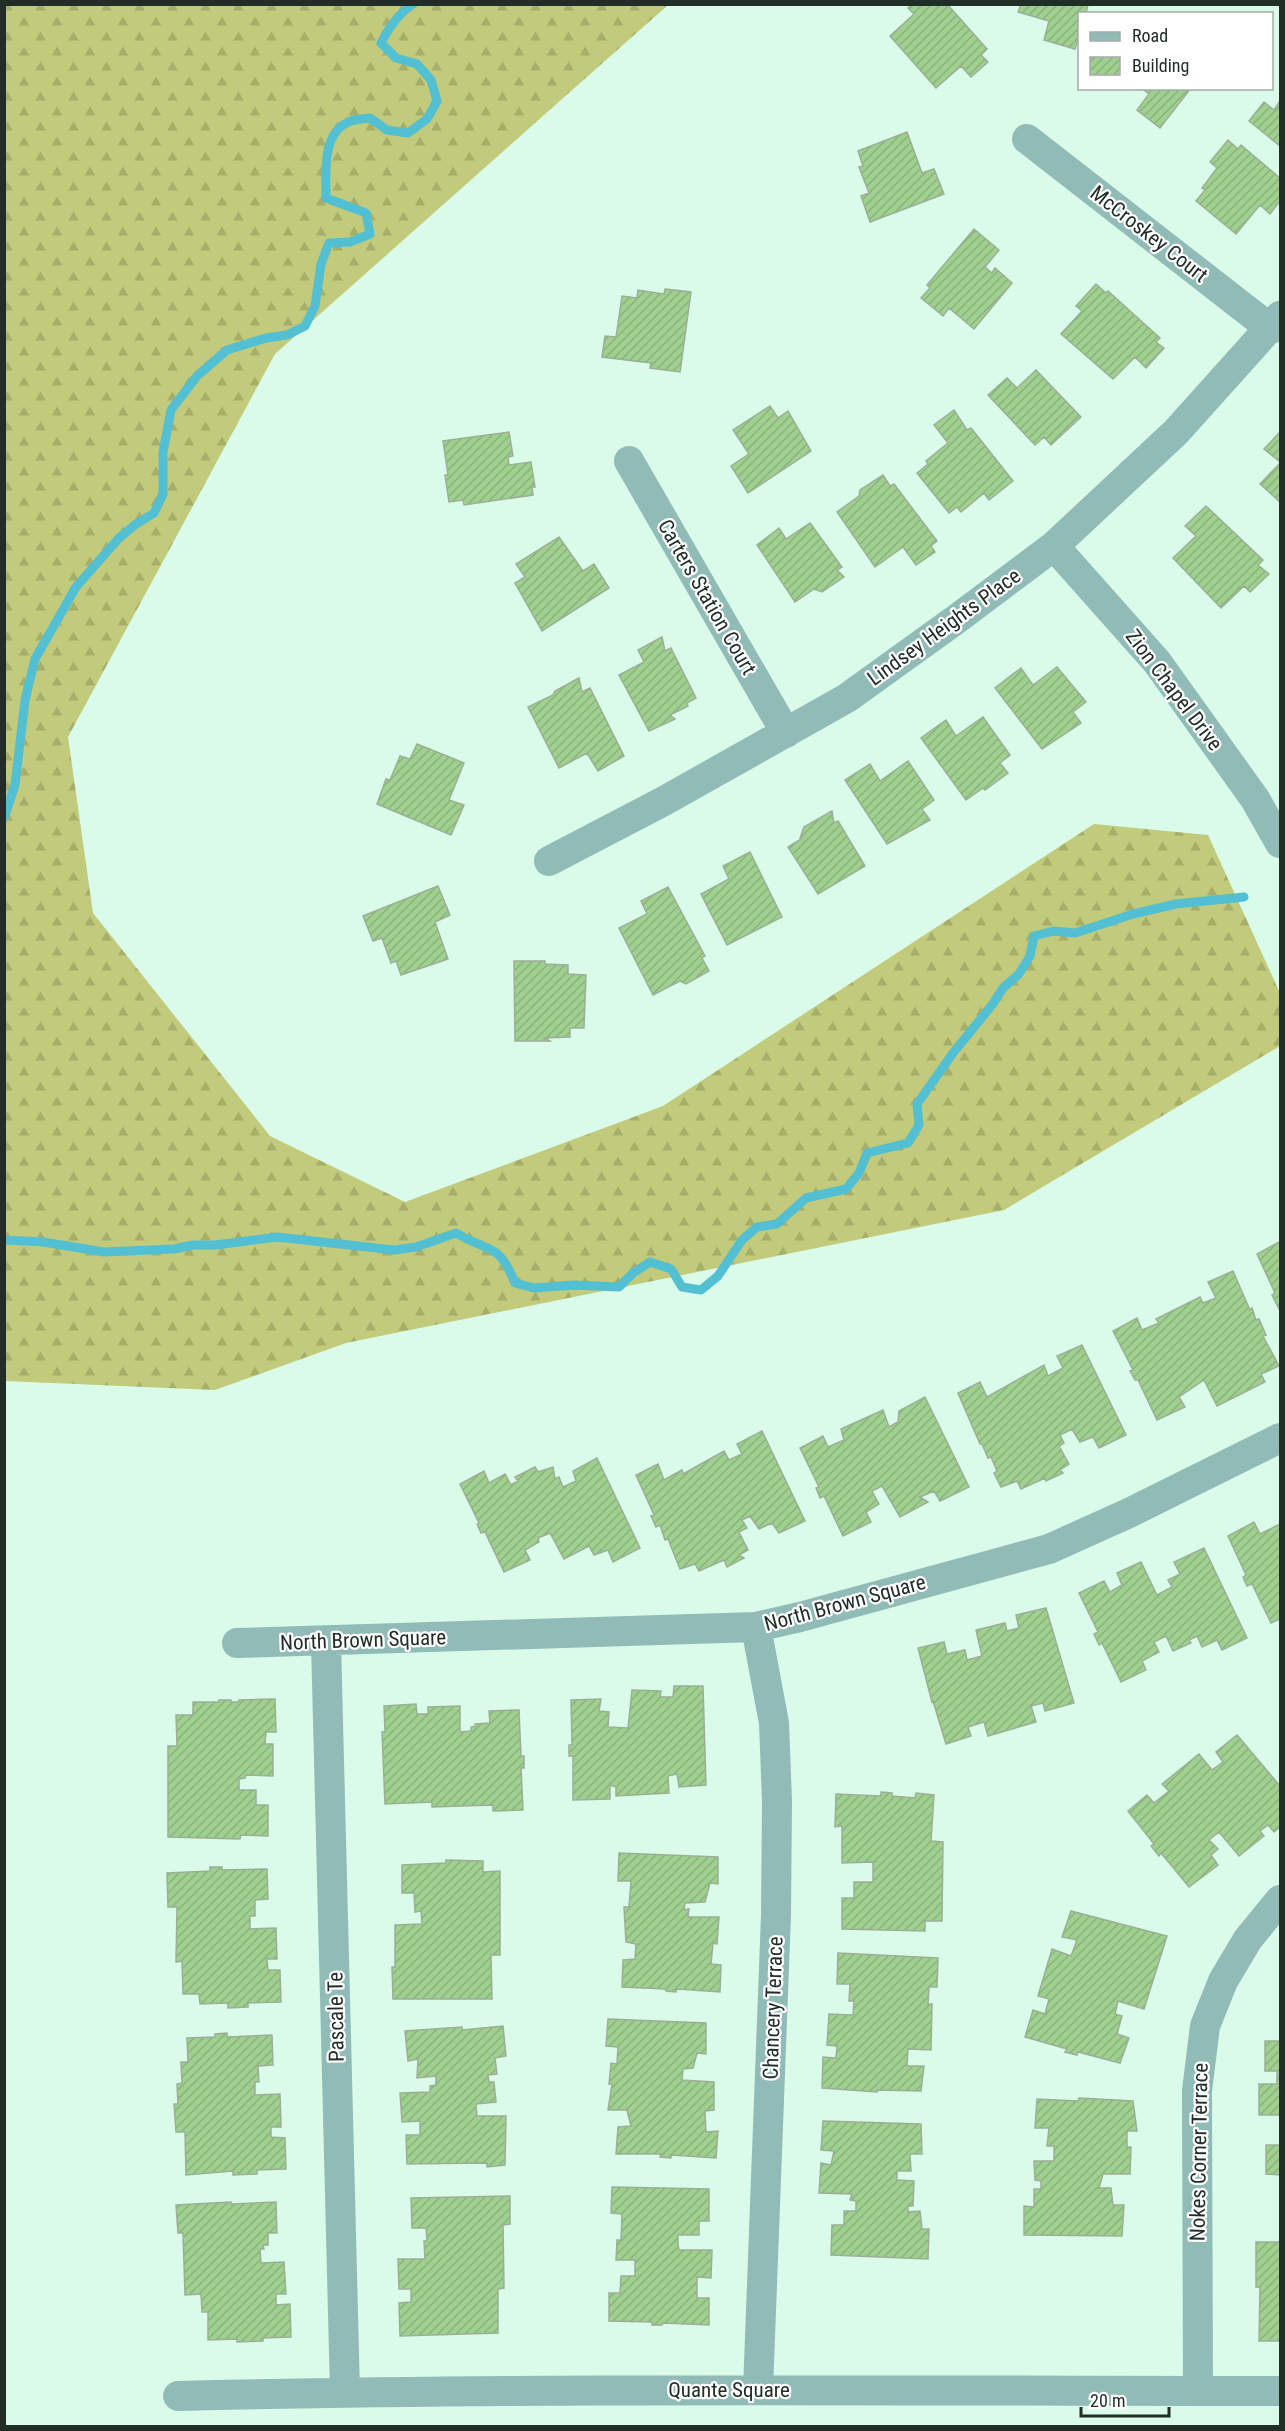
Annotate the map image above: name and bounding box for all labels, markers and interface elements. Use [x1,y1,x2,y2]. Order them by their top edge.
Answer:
legend [1078,12,1273,90]
text: Road [1132,25,1168,46]
text: Building [1132,55,1189,76]
street label: McCroskey Court [1086,181,1212,287]
street label: Carters Station Court [653,515,761,679]
street label: Lindsey Heights Place [863,563,1025,691]
street label: Zion Chapel Drive [1121,625,1227,755]
street label: North Brown Square [762,1570,928,1636]
street label: North Brown Square [280,1625,447,1655]
street label: Chancery Terrace [759,1936,787,2080]
street label: Pascale Te [323,1972,349,2062]
street label: Nokes Corner Terrace [1185,2062,1213,2241]
street label: Quante Square [668,2378,790,2402]
scale bar [1081,2380,1170,2418]
text: 20 m [1090,2390,1125,2411]

